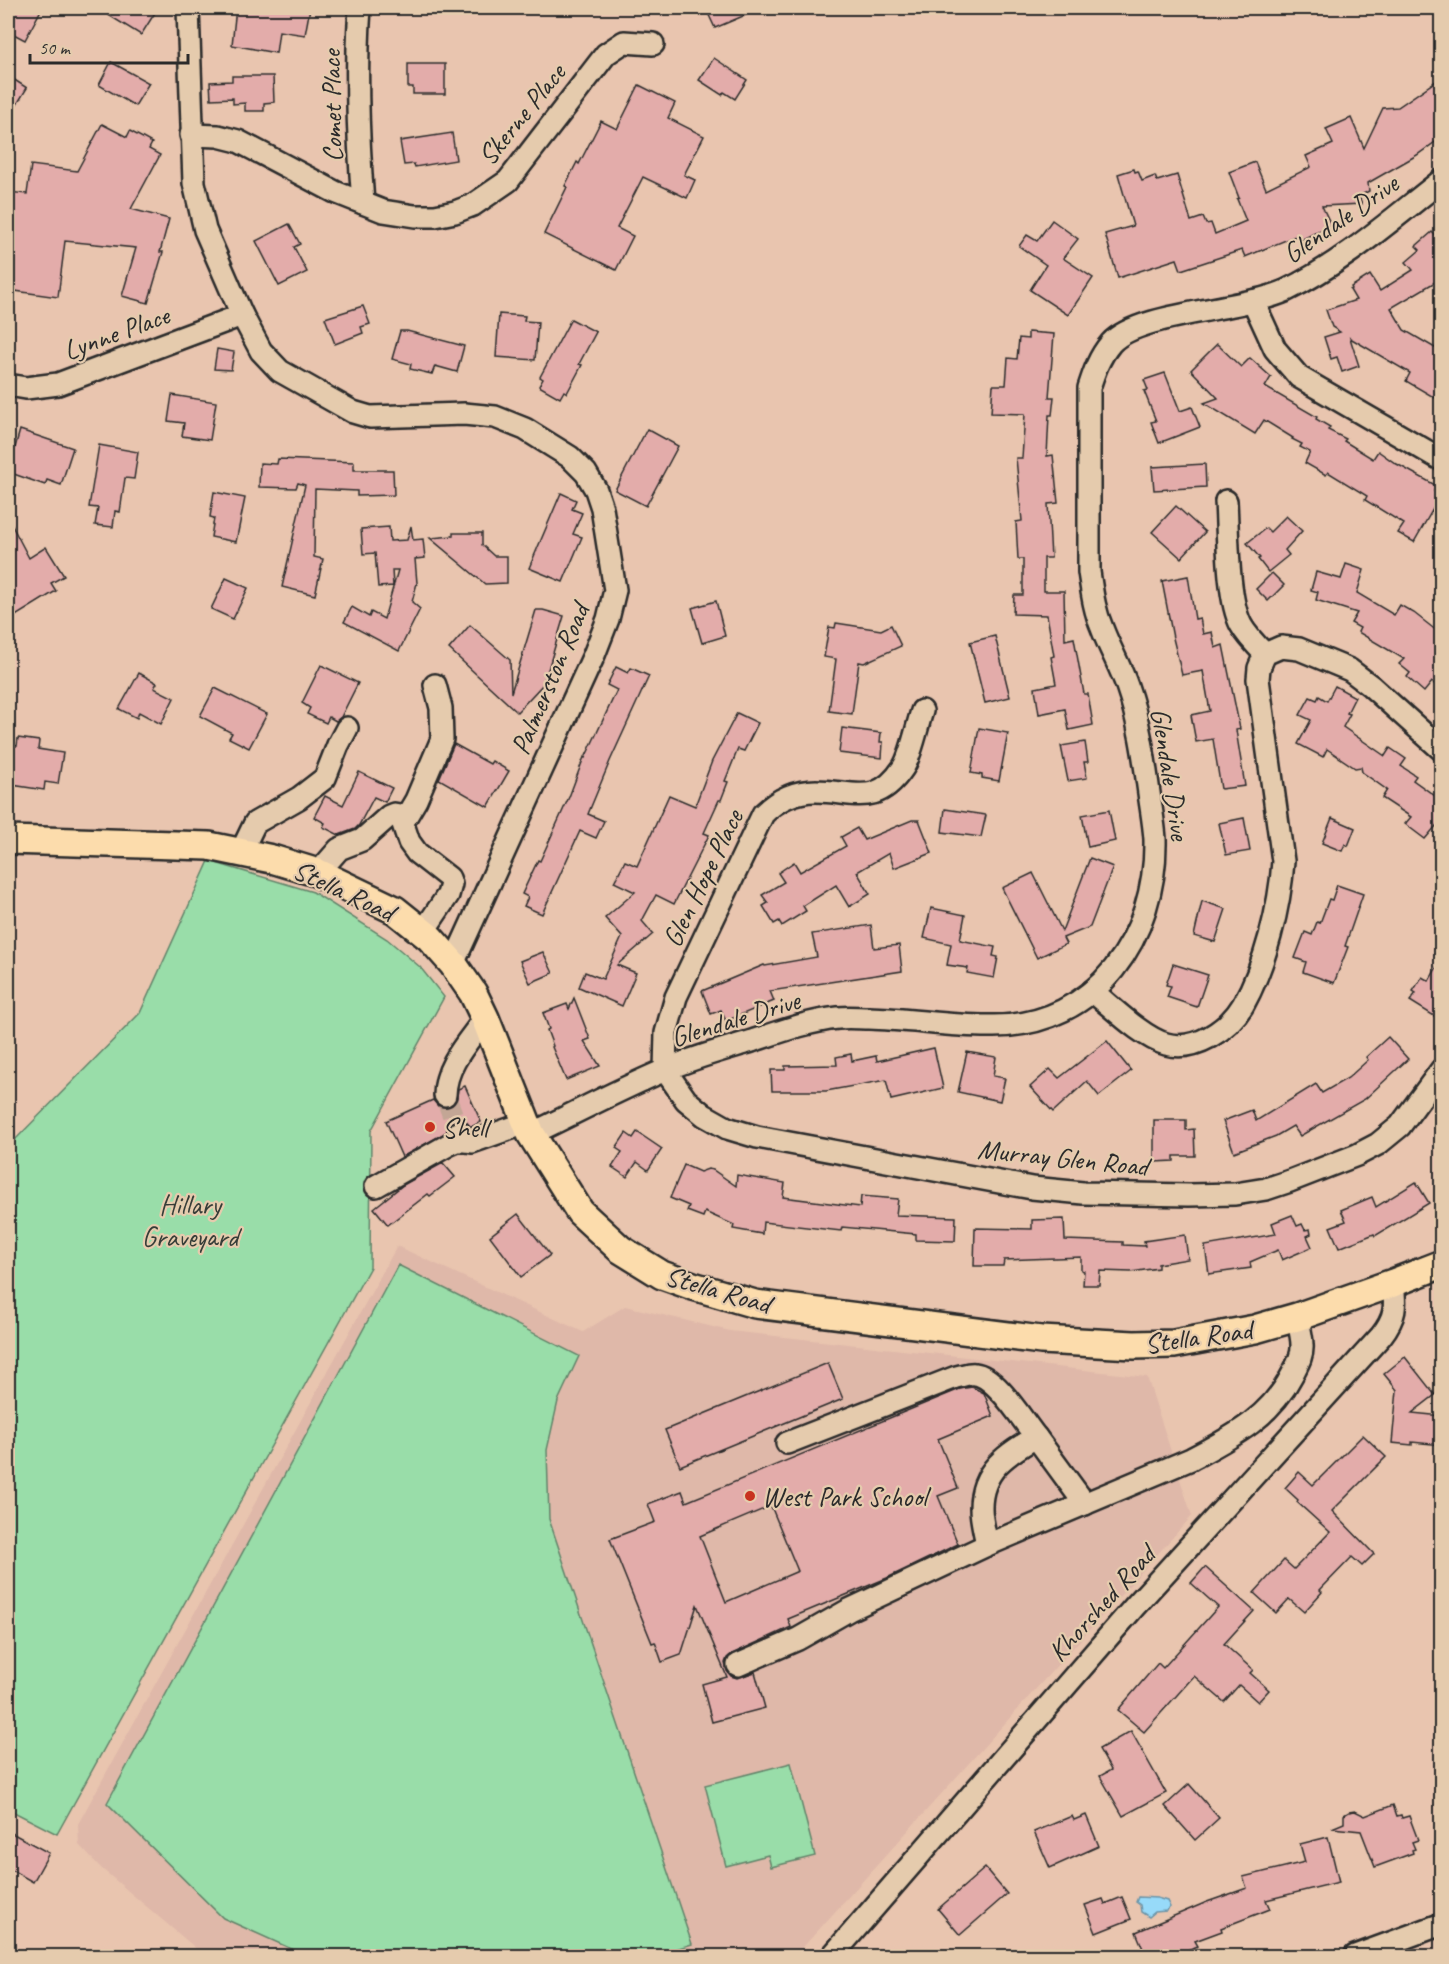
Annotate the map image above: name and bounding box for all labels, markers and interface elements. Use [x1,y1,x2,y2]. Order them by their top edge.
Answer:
scale bar [30,27,188,65]
text: 50 m [39,37,72,59]
street label: Comet Place [313,48,350,162]
street label: Skerne Place [470,55,574,172]
street label: Glendale Drive [1276,165,1406,271]
street label: Lynne Place [58,297,176,368]
street label: Palmerston Road [502,595,598,760]
street label: Glendale Drive [1143,706,1198,844]
street label: Glen Hope Place [654,802,752,953]
street label: Stella Road [288,852,404,931]
street label: Glendale Drive [666,982,806,1055]
place label: Shell [442,1110,493,1145]
marker: Shell [423,1120,437,1134]
street label: Murray Glen Road [976,1131,1154,1184]
park label: Hillary Graveyard [142,1187,242,1254]
street label: Stella Road [661,1258,778,1322]
street label: Stella Road [1142,1311,1258,1361]
place label: West Park School [762,1479,932,1514]
marker: West Park School [743,1489,757,1503]
street label: Khorshed Road [1040,1535,1165,1669]

